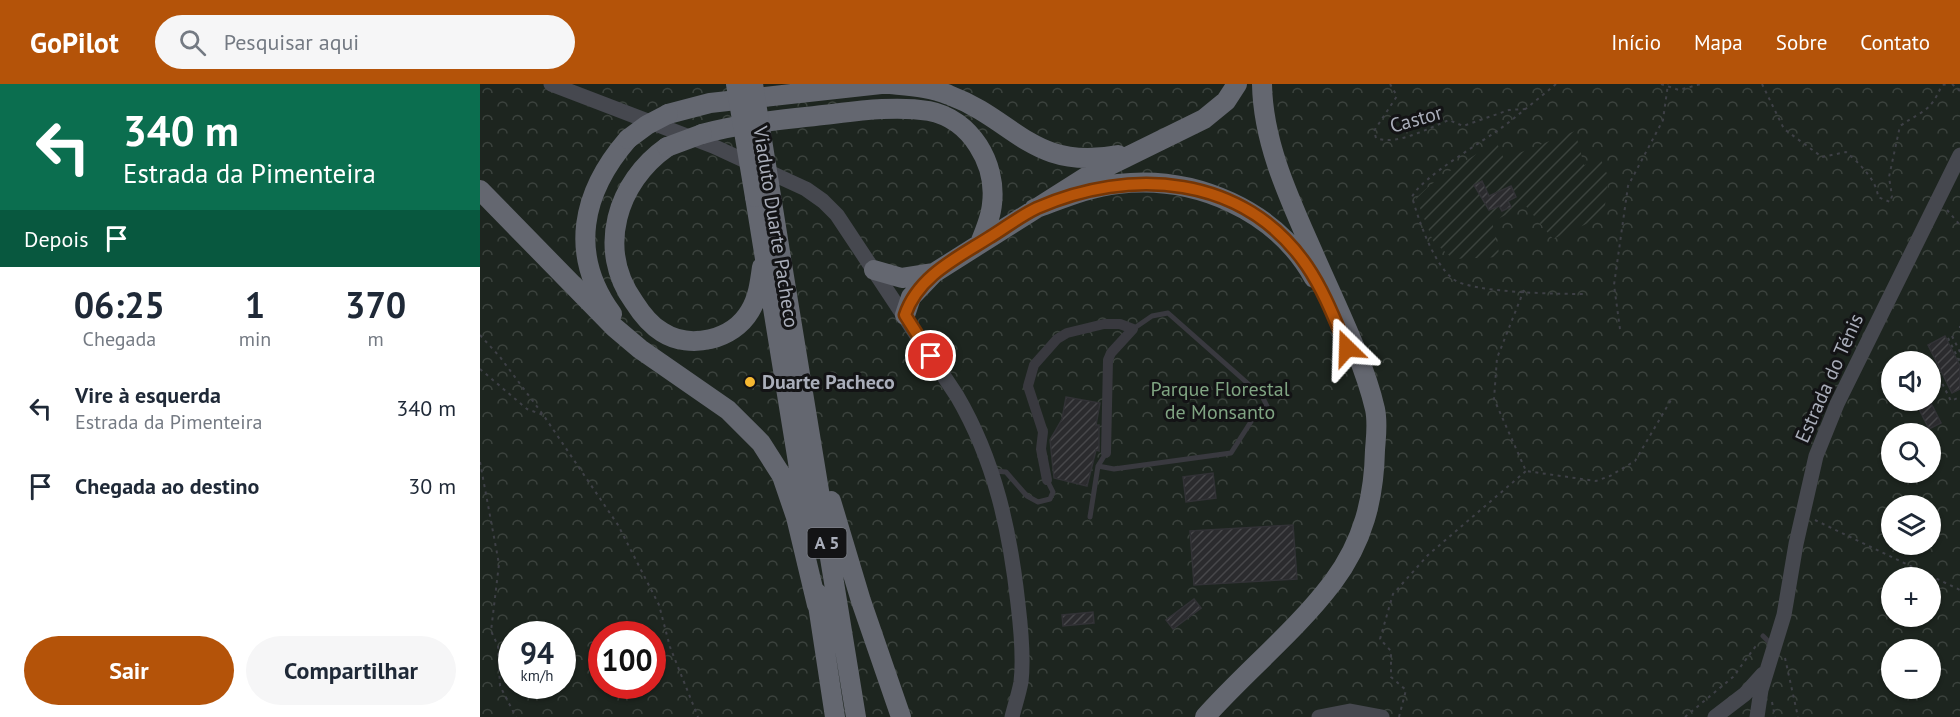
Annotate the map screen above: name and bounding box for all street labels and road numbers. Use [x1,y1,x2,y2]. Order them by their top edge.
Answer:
street label: Castor [1387,99,1445,139]
street label: Viaduto Duarte Pacheco [747,123,805,330]
street label: Estrada do Ténis [1789,309,1869,447]
road number: A 5 [808,528,846,558]

